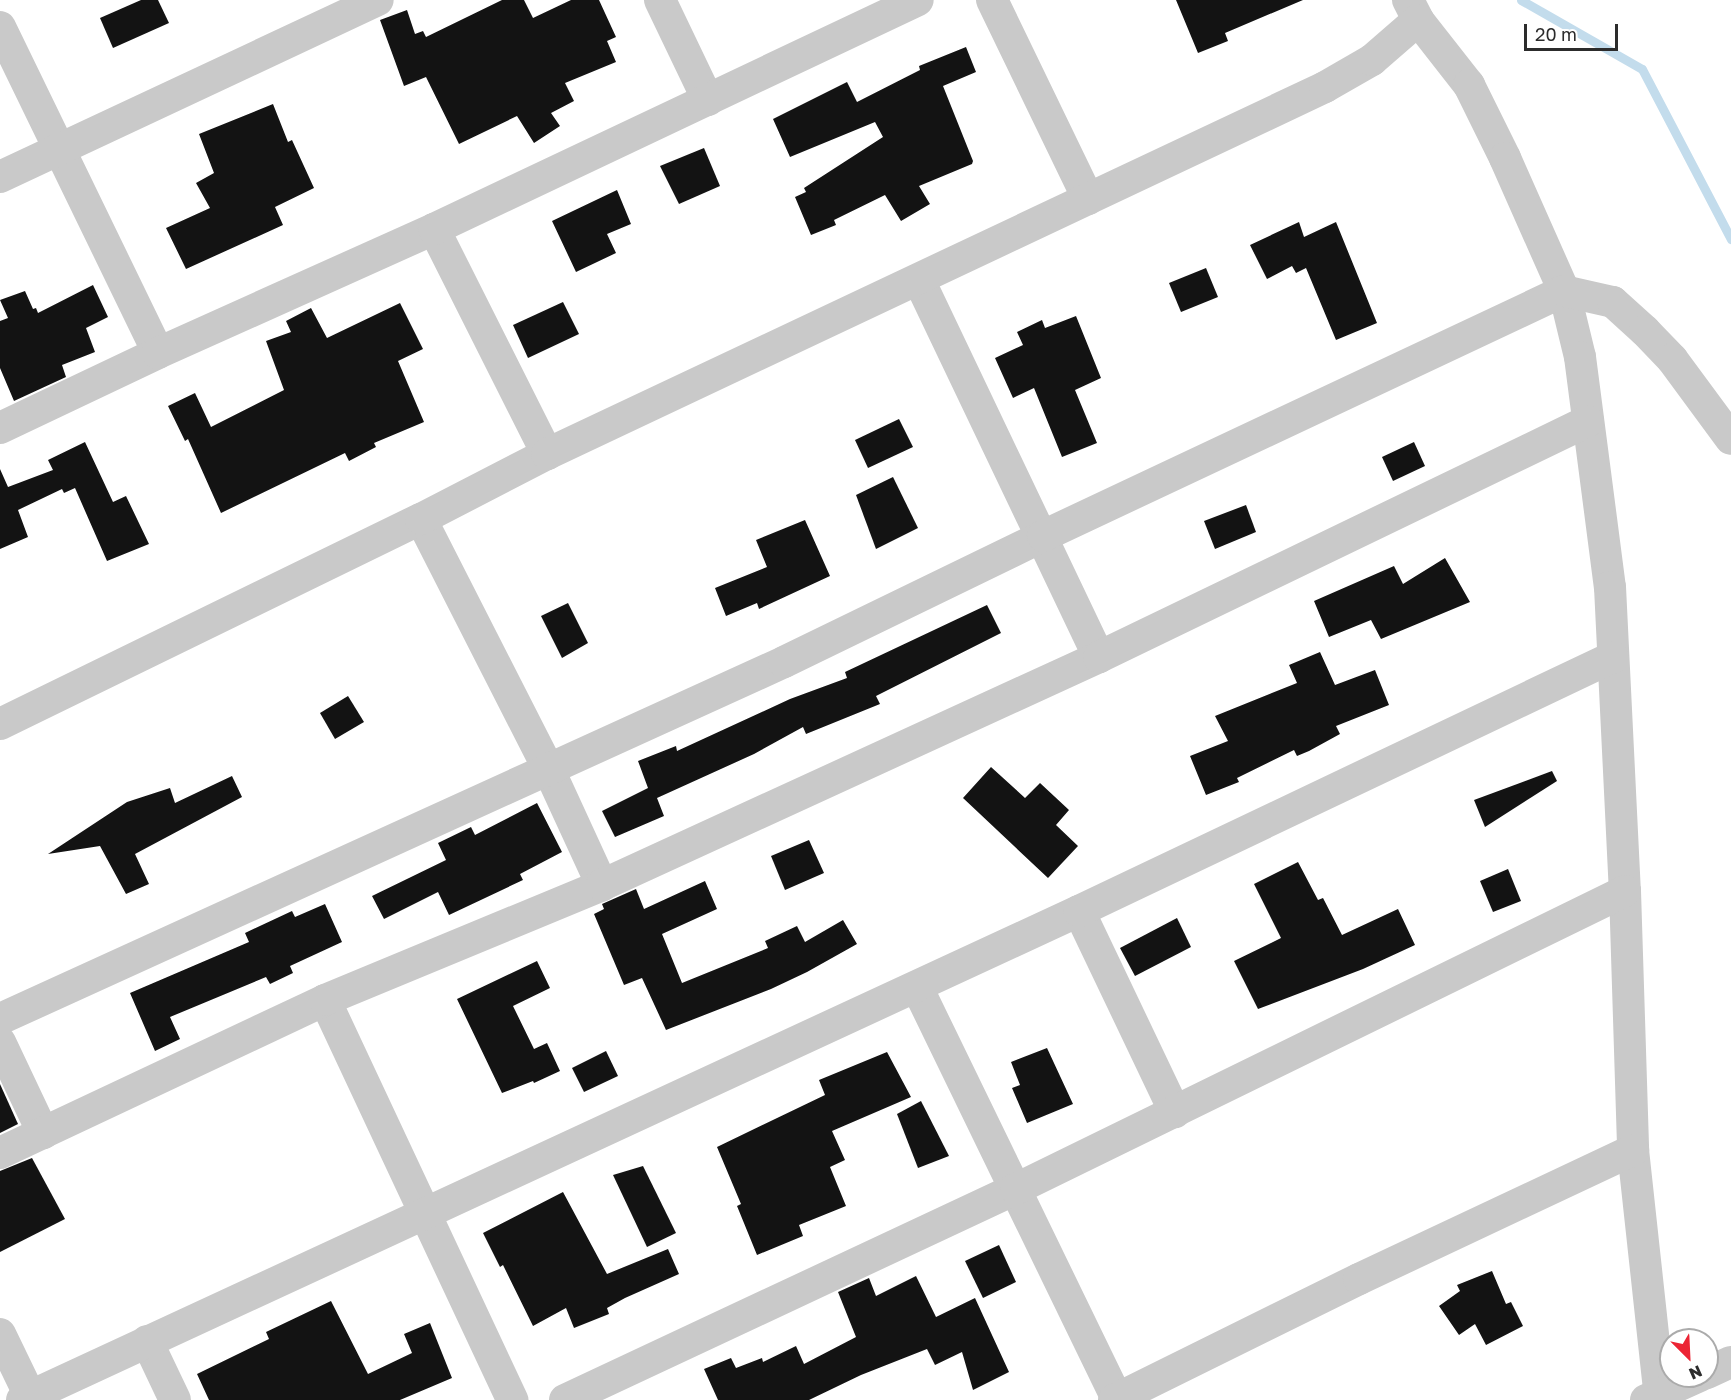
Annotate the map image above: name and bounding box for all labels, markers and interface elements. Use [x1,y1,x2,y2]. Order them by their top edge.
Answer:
scale bar [1527,12,1622,50]
text: 20 m [1535,23,1577,45]
north arrow [1659,1328,1719,1388]
text: N [1686,1361,1705,1384]

